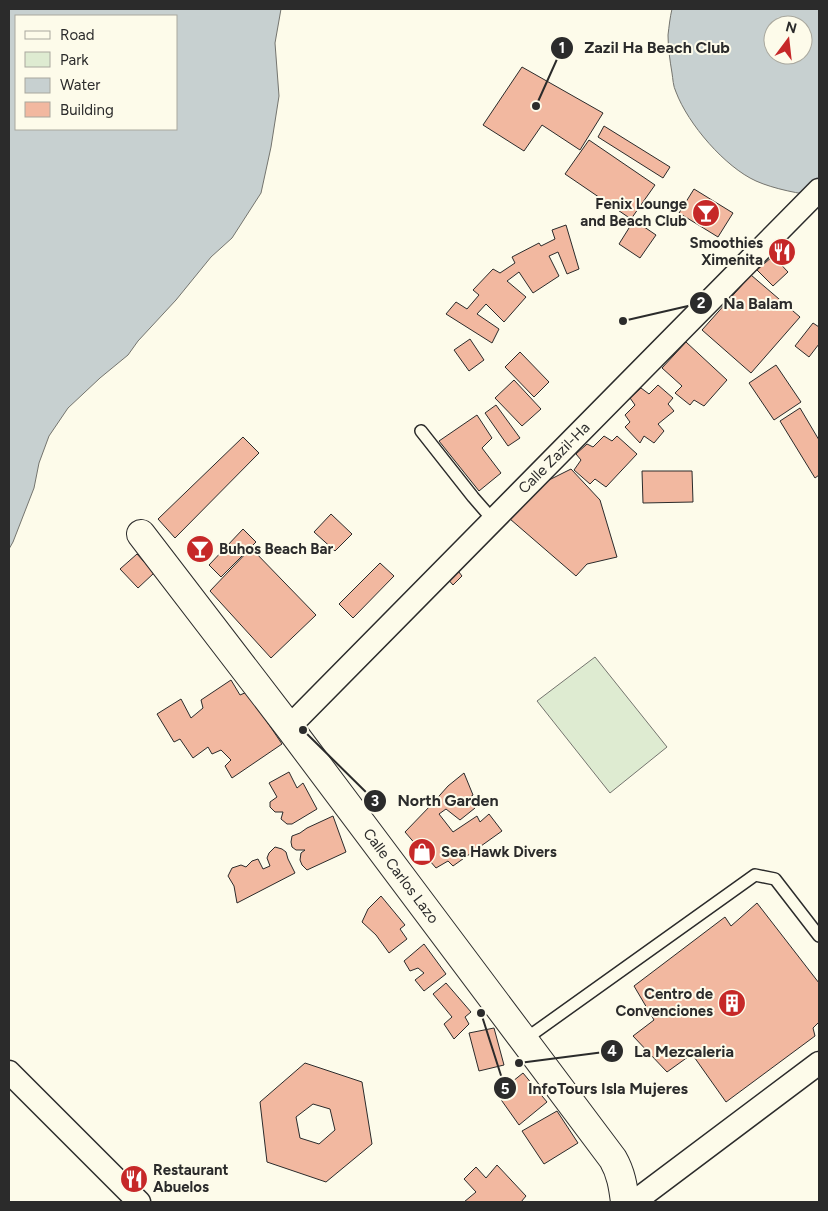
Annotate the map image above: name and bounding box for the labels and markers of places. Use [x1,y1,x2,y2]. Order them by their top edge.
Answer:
callout: Zazil Ha Beach Club [549,32,740,63]
place label: Fenix Lounge and Beach Club [580,195,688,230]
bar icon: Fenix Lounge and Beach Club [691,198,721,228]
place label: Smoothies Ximenita [690,234,763,269]
restaurant icon: Smoothies Ximenita [767,237,797,267]
callout: Na Balam [688,288,803,319]
bar icon: Buhos Beach Bar [185,534,215,564]
place label: Buhos Beach Bar [219,540,333,558]
callout: North Garden [363,785,509,816]
shop icon: Sea Hawk Divers [407,837,437,867]
place label: Sea Hawk Divers [441,843,557,861]
place label: Centro de Convenciones [616,985,714,1020]
building icon: Centro de Convenciones [717,988,747,1018]
callout: La Mezcaleria [599,1036,744,1067]
callout: InfoTours Isla Mujeres [493,1073,698,1104]
place label: Restaurant Abuelos [153,1161,229,1196]
restaurant icon: Restaurant Abuelos [119,1164,149,1194]

